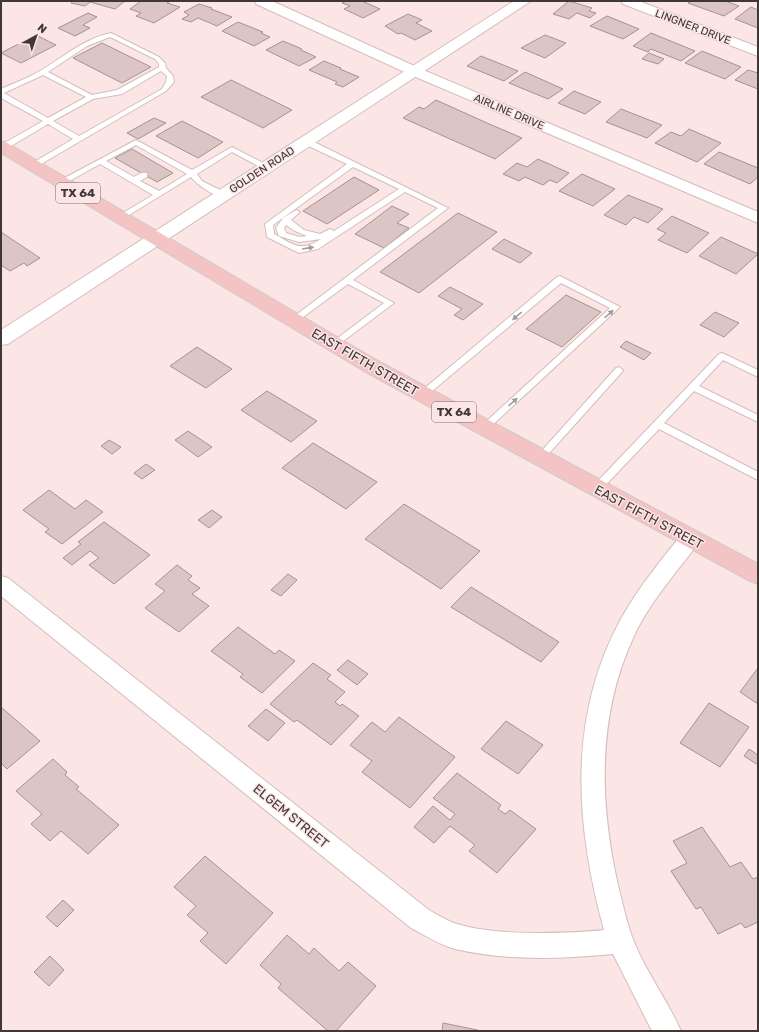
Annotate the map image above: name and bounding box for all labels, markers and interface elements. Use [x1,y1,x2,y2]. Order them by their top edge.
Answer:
street label: LINGNER DRIVE [653,7,733,48]
north arrow [16,16,56,56]
text: N [35,21,49,36]
street label: AIRLINE DRIVE [472,91,547,133]
street label: GOLDEN ROAD [227,144,297,196]
road number: TX 64 [56,183,100,203]
one-way arrow [302,245,314,251]
one-way arrow [603,310,614,319]
one-way arrow [511,311,522,320]
street label: EAST FIFTH STREET [309,325,421,399]
one-way arrow [508,398,517,407]
road number: TX 64 [432,402,476,422]
street label: EAST FIFTH STREET [592,482,706,552]
street label: ELGEM STREET [250,781,332,851]

